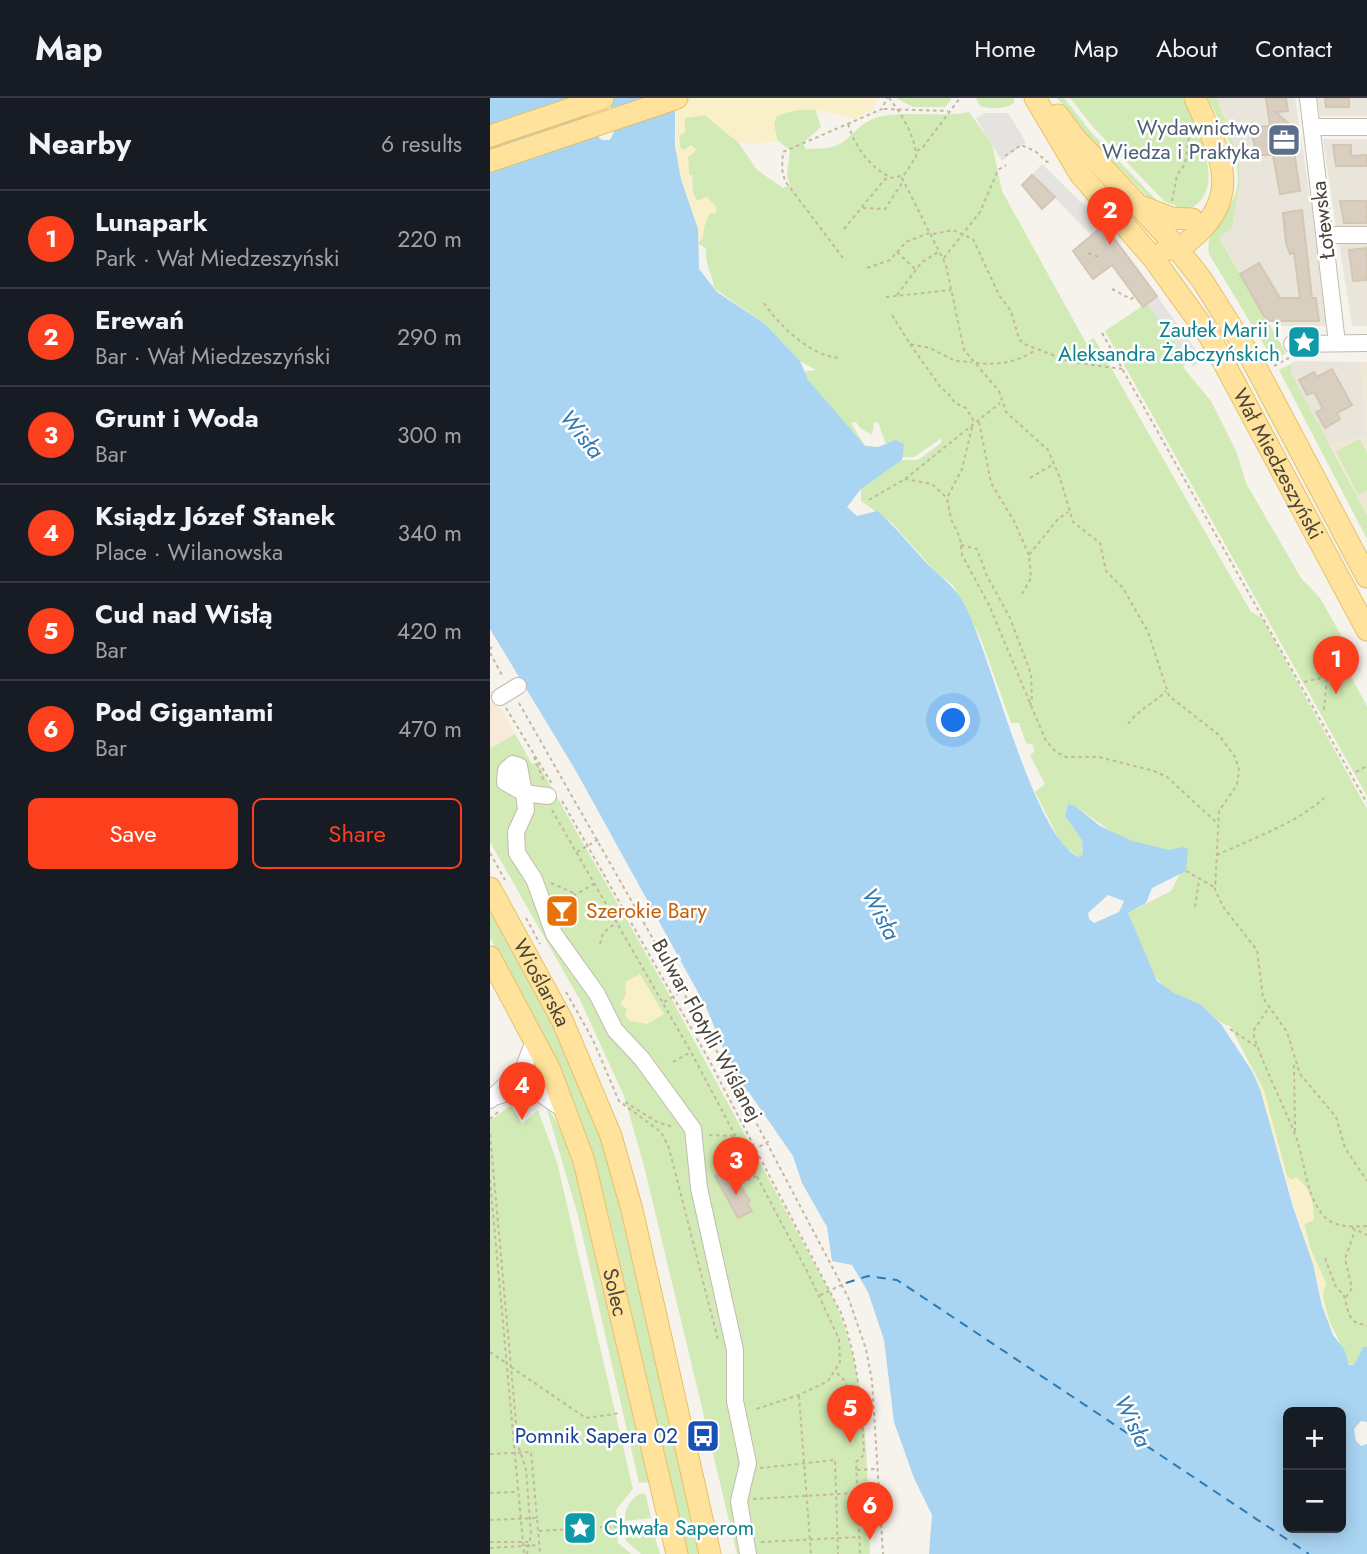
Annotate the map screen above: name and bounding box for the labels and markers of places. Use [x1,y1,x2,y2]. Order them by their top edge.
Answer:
place label: Wydawnictwo Wiedza i Praktyka [1102,113,1260,167]
office icon: Wydawnictwo Wiedza i Praktyka [1265,121,1303,159]
pin: 2 [1087,187,1133,245]
place label: Zaułek Marii i Aleksandra Żabczyńskich [1058,315,1280,369]
place icon: Zaułek Marii i Aleksandra Żabczyńskich [1285,323,1323,361]
pin: 1 [1313,636,1359,694]
bar icon: Szerokie Bary [543,892,581,930]
place label: Szerokie Bary [586,896,707,926]
pin: 4 [499,1062,545,1120]
pin: 3 [713,1137,759,1195]
pin: 5 [827,1385,873,1443]
bus stop icon: Pomnik Sapera 02 [684,1417,722,1455]
place label: Pomnik Sapera 02 [515,1421,678,1451]
pin: 6 [847,1482,893,1540]
place icon: Chwała Saperom [561,1509,599,1547]
place label: Chwała Saperom [604,1513,754,1543]

